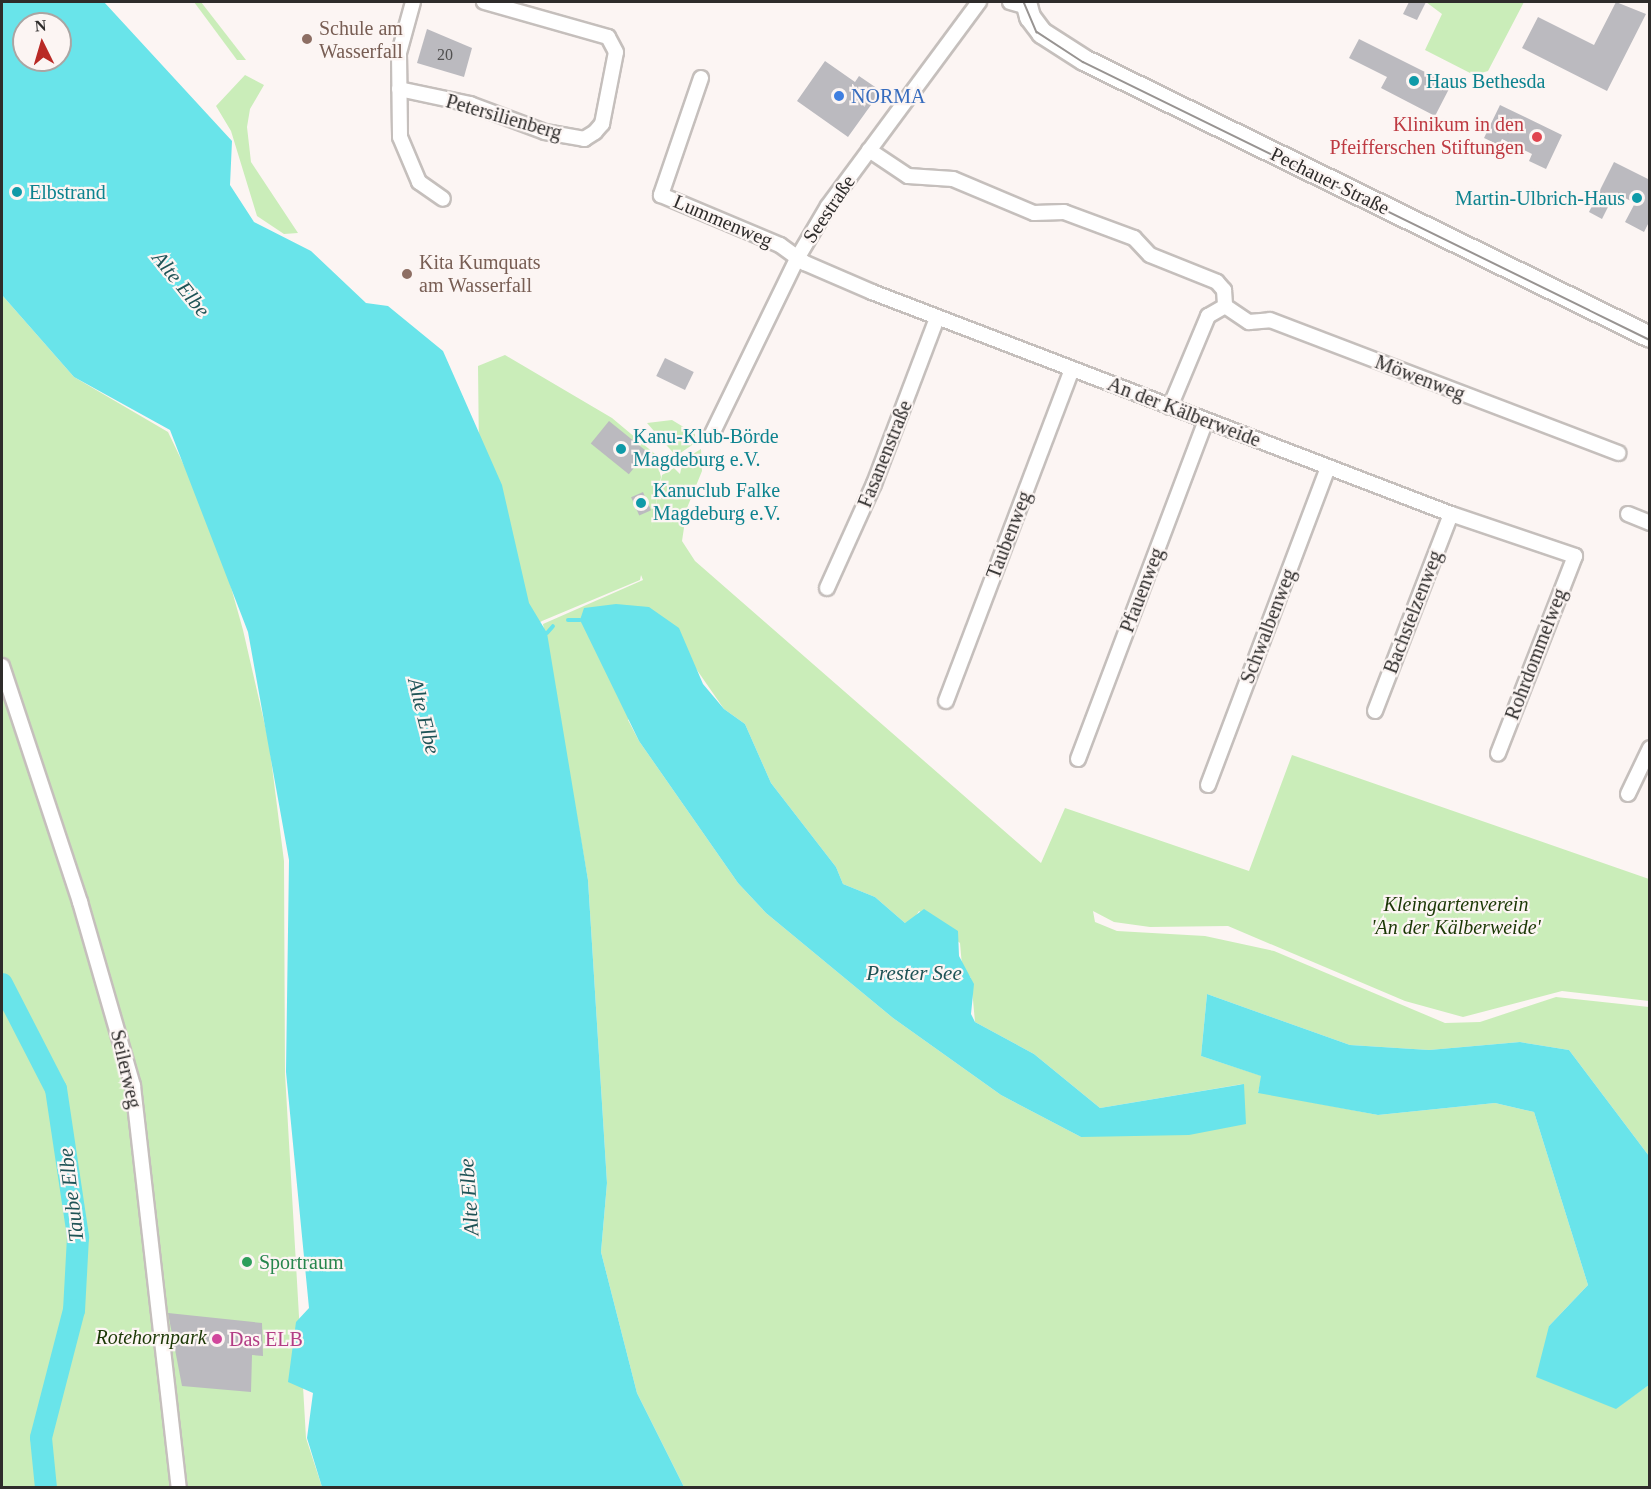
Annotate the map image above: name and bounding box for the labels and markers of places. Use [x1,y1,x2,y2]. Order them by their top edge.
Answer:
place label: Schule am Wasserfall [319,16,403,63]
marker: Schule am Wasserfall [300,32,314,46]
place label: Haus Bethesda [1426,69,1545,93]
marker: Haus Bethesda [1407,74,1421,88]
place label: NORMA [851,84,925,108]
marker: NORMA [832,89,846,103]
place label: Klinikum in den Pfeifferschen Stiftungen [1329,113,1524,160]
marker: Klinikum in den Pfeifferschen Stiftungen [1528,128,1546,146]
place label: Elbstrand [29,180,106,204]
marker: Elbstrand [10,185,24,199]
place label: Martin-Ulbrich-Haus [1455,186,1625,210]
marker: Martin-Ulbrich-Haus [1630,191,1644,205]
place label: Kita Kumquats am Wasserfall [419,250,541,297]
marker: Kita Kumquats am Wasserfall [400,267,414,281]
place label: Kanu-Klub-Börde Magdeburg e.V. [633,425,779,472]
marker: Kanu-Klub-Börde Magdeburg e.V. [614,442,628,456]
place label: Kanuclub Falke Magdeburg e.V. [653,479,781,526]
marker: Kanuclub Falke Magdeburg e.V. [634,496,648,510]
place label: Sportraum [259,1250,343,1274]
marker: Sportraum [240,1255,254,1269]
place label: Das ELB [229,1327,303,1351]
marker: Das ELB [210,1332,224,1346]

